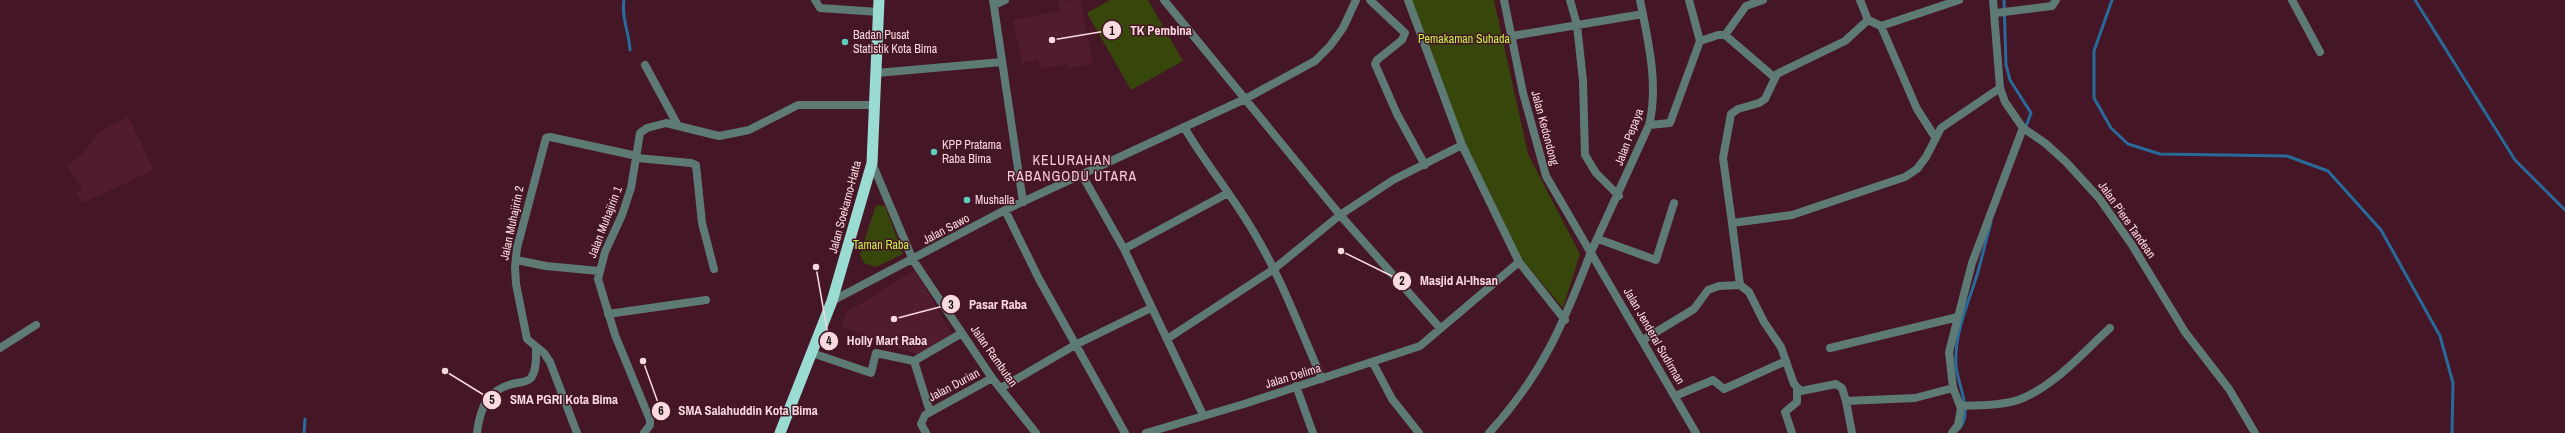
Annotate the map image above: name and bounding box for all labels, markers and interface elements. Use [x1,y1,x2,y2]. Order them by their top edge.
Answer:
callout: TK Pembina [1102,18,1200,43]
text: TK Pembina [1130,22,1192,39]
text: 1 [1109,23,1115,39]
place label: Badan Pusat Statistik Kota Bima [853,27,938,57]
park label: Pemakaman Suhada [1418,31,1510,47]
marker: Badan Pusat Statistik Kota Bima [840,37,850,47]
street label: Jalan Kedondong [1527,89,1563,168]
street label: Jalan Pepaya [1611,106,1647,168]
place label: KPP Pratama Raba Bima [942,137,1002,167]
marker: KPP Pratama Raba Bima [929,147,939,157]
district label: KELURAHAN RABANGODU UTARA [1007,151,1137,185]
street label: Jalan Soekarno-Hatta [825,158,865,255]
street label: Jalan Piere Tandean [2095,178,2159,262]
street label: Jalan Muhajirin 1 [584,183,626,260]
street label: Jalan Muhajirin 2 [496,184,528,262]
place label: Mushalla [975,192,1015,208]
marker: Mushalla [962,195,972,205]
street label: Jalan Sawo [920,210,972,248]
park label: Taman Raba [853,237,910,253]
callout: Masjid Al-Ihsan [1392,268,1506,293]
text: Masjid Al-Ihsan [1420,272,1498,289]
text: 2 [1399,273,1405,289]
street label: Jalan Jenderal Sudirman [1620,285,1688,387]
callout: Pasar Raba [941,292,1035,317]
text: Pasar Raba [969,296,1027,313]
text: 3 [948,297,954,313]
street label: Jalan Rambutan [967,322,1021,390]
callout: Holly Mart Raba [819,328,935,353]
text: Holly Mart Raba [847,332,927,349]
text: 4 [826,333,832,349]
street label: Jalan Delima [1263,360,1323,392]
street label: Jalan Durian [926,365,982,405]
callout: SMA PGRI Kota Bima [482,387,627,412]
text: SMA PGRI Kota Bima [510,391,618,408]
text: 5 [489,392,495,408]
callout: SMA Salahuddin Kota Bima [651,398,826,423]
text: SMA Salahuddin Kota Bima [678,402,818,419]
text: 6 [658,403,664,419]

